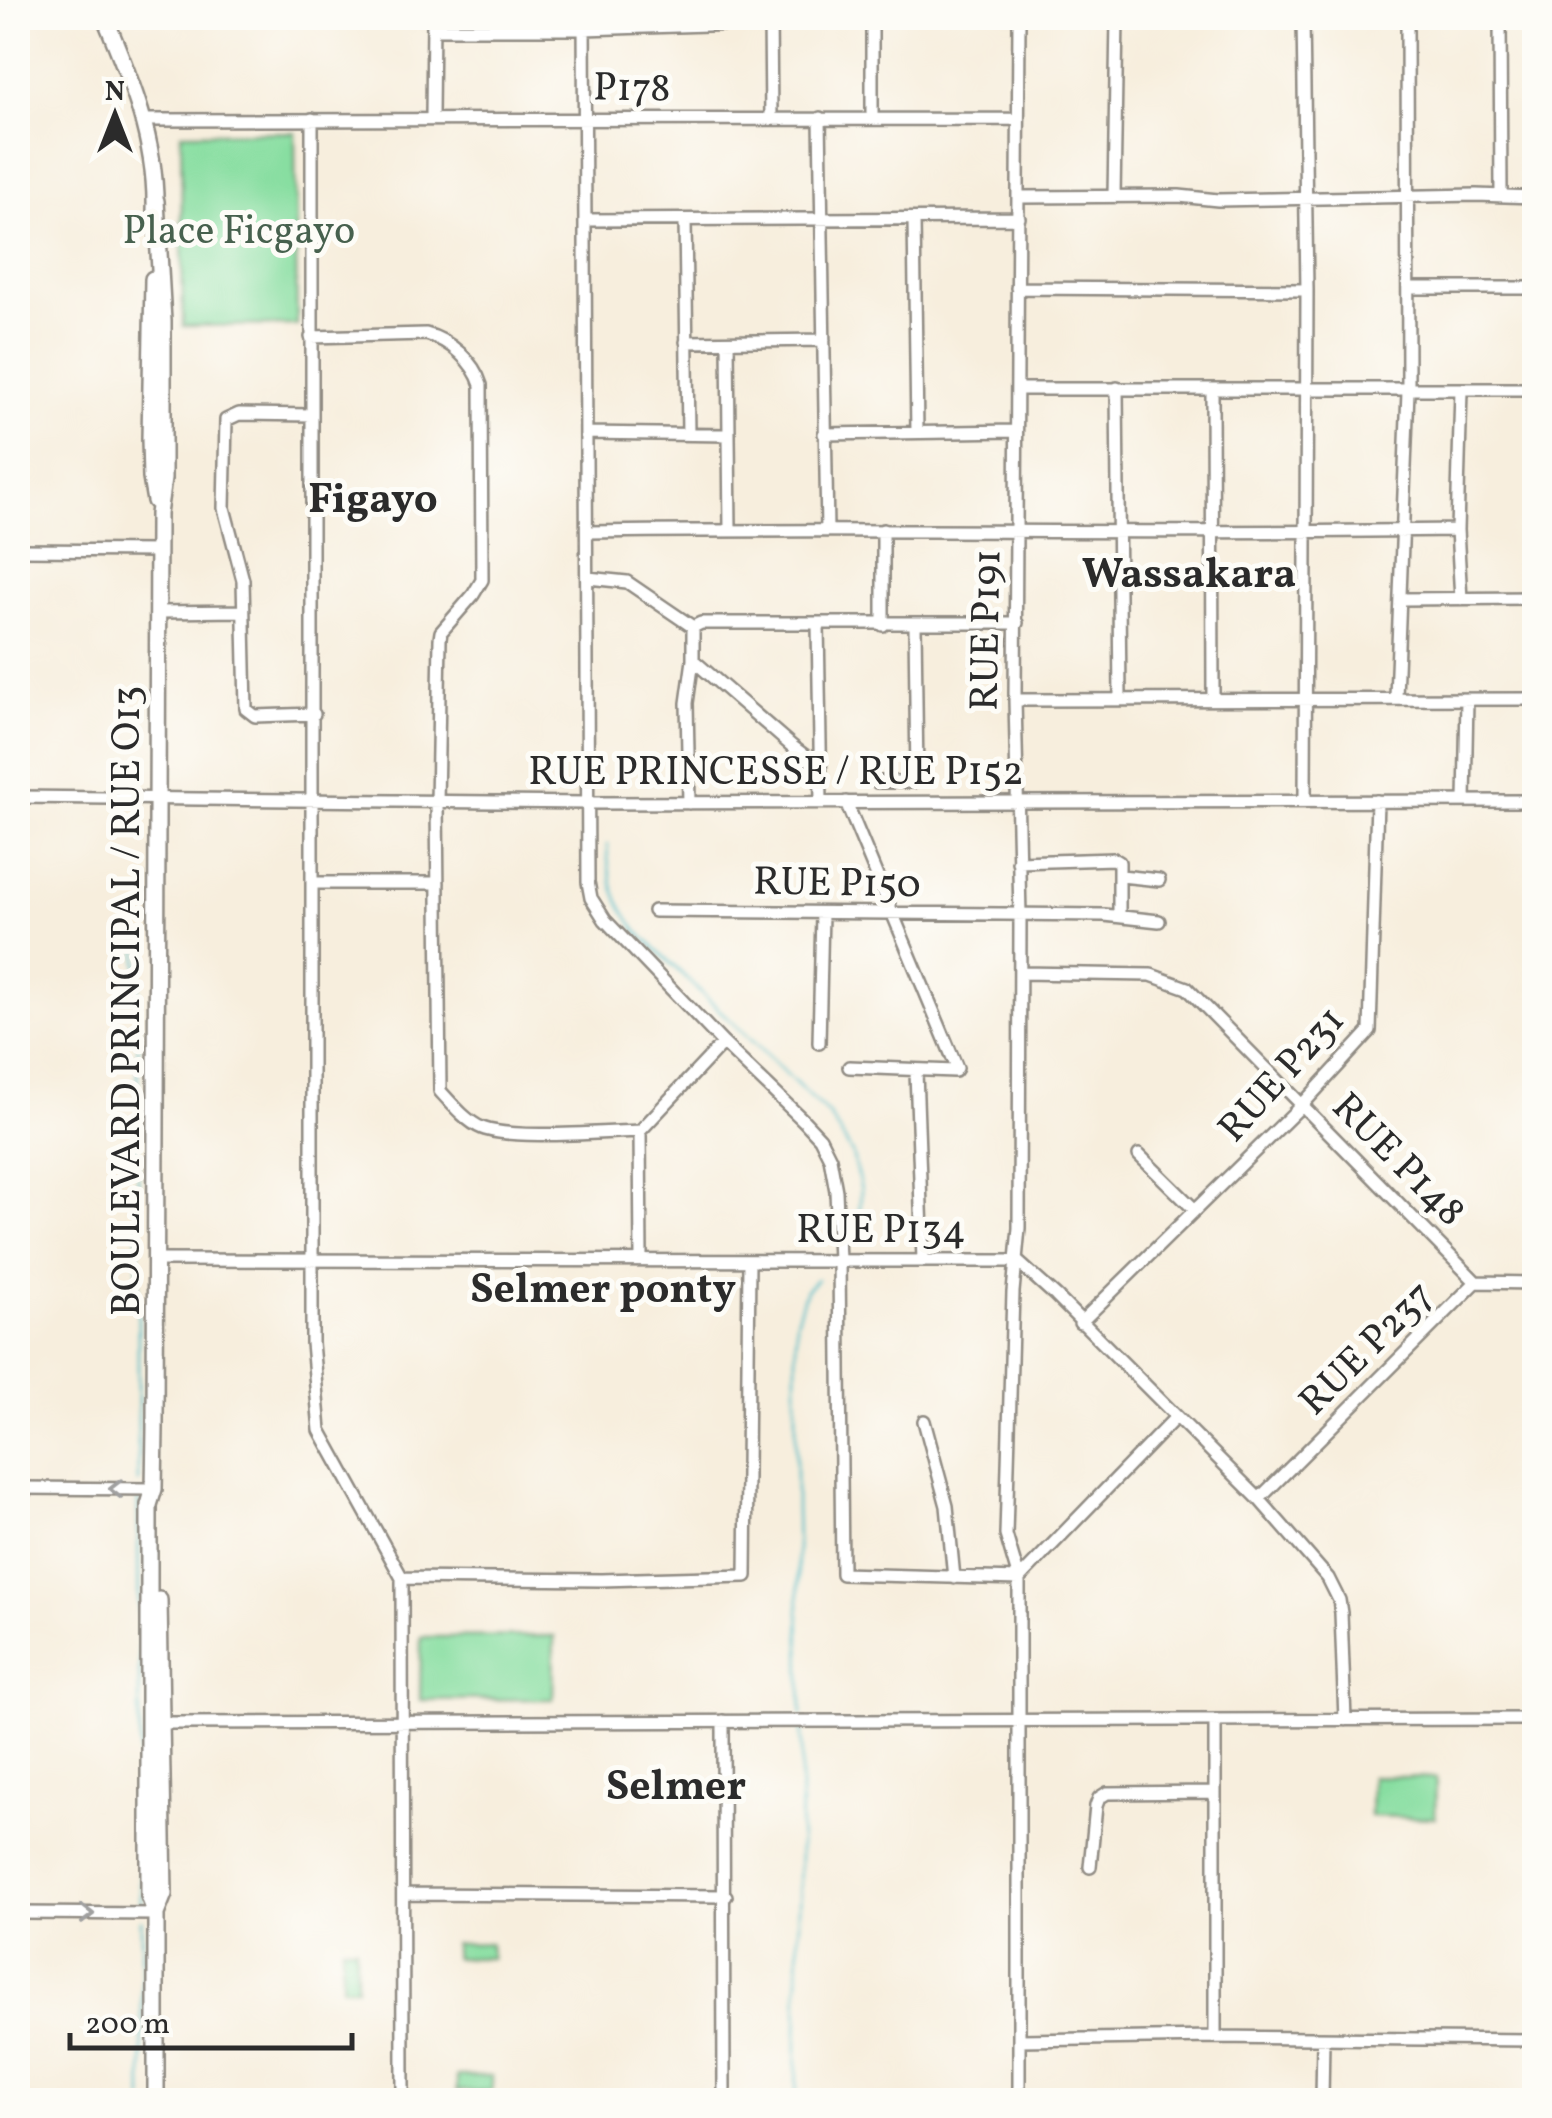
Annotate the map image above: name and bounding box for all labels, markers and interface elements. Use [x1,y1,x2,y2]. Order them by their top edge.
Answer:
street label: P178 [593,61,671,119]
north arrow [65,65,165,165]
text: N [105,73,125,112]
park label: Place Ficgayo [123,205,355,261]
district label: Figayo [308,472,438,531]
district label: Wassakara [1082,547,1296,606]
street label: RUE P191 [959,549,1017,711]
street label: BOULEVARD PRINCIPAL / RUE O13 [101,686,157,1316]
street label: RUE PRINCESSE / RUE P152 [528,746,1024,802]
street label: RUE P150 [753,856,921,914]
street label: RUE P231 [1207,995,1359,1156]
street label: RUE P148 [1318,1081,1477,1240]
street label: RUE P134 [796,1204,966,1260]
district label: Selmer ponty [470,1262,736,1321]
street label: RUE P237 [1288,1270,1448,1430]
one-way arrow [108,1478,124,1500]
district label: Selmer [606,1759,746,1818]
one-way arrow [80,1903,95,1925]
scale bar [70,1988,352,2050]
text: 200 m [85,2004,170,2046]

